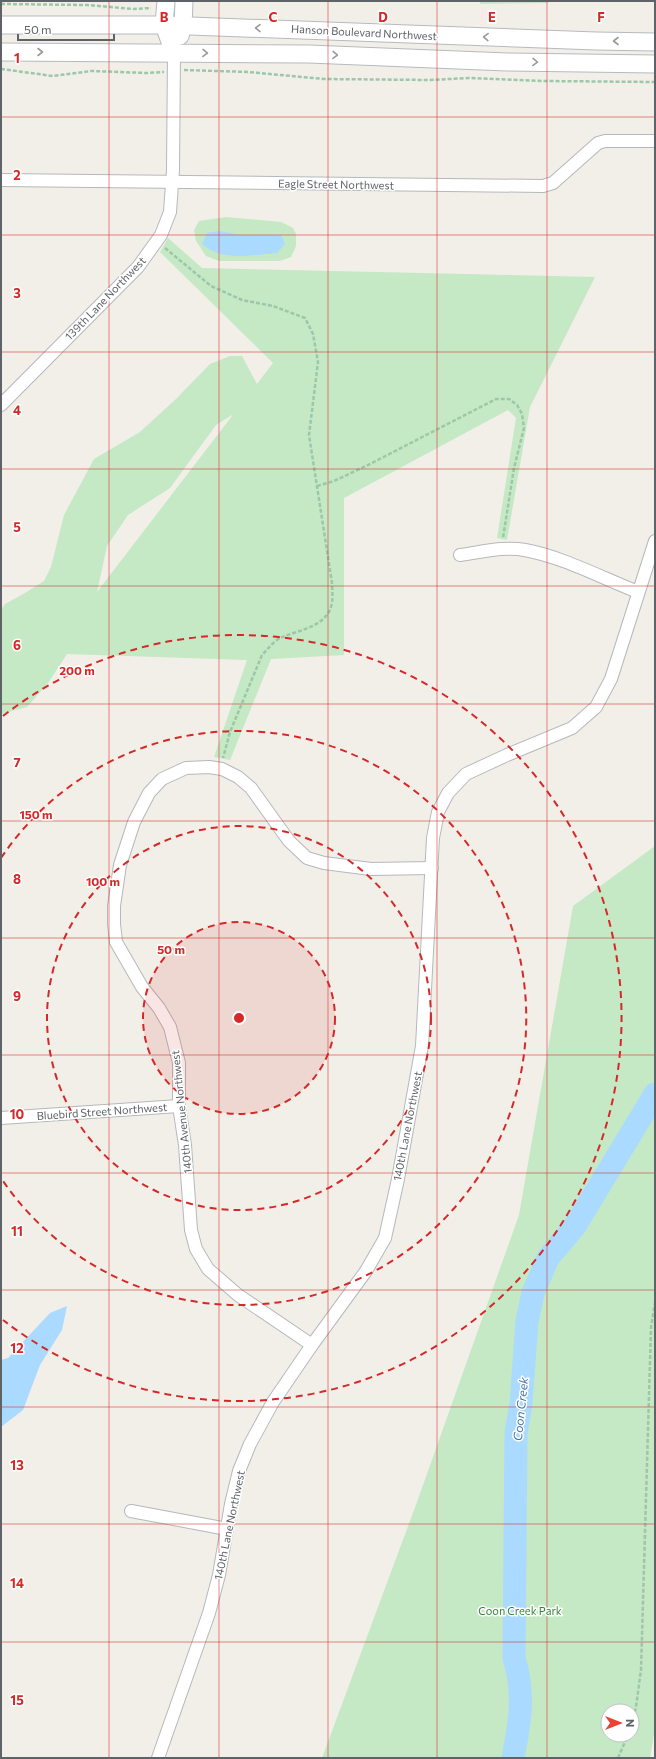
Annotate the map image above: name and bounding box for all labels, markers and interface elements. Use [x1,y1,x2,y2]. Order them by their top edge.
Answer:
text: B [160,9,169,25]
text: C [269,9,278,25]
text: D [378,9,388,25]
text: E [488,9,496,25]
text: F [597,9,605,25]
scale bar [18,16,114,42]
text: 50 m [24,22,52,36]
street label: Hanson Boulevard Northwest [291,22,438,42]
one-way arrow [255,24,261,33]
one-way arrow [483,33,489,42]
one-way arrow [613,37,619,45]
one-way arrow [37,48,43,56]
one-way arrow [202,48,208,57]
text: 1 [14,50,20,66]
one-way arrow [332,51,338,59]
one-way arrow [532,58,538,67]
text: 2 [13,167,21,183]
street label: Eagle Street Northwest [278,176,395,192]
street label: 139th Lane Northwest [62,253,148,342]
text: 3 [13,285,21,301]
text: 4 [13,402,21,418]
text: 5 [13,519,21,535]
text: 6 [13,637,21,653]
text: 200 m [59,663,95,677]
text: 7 [13,754,21,770]
text: 150 m [19,807,53,821]
text: 8 [13,871,21,887]
text: 100 m [86,874,120,888]
text: 50 m [157,942,185,956]
text: 9 [13,988,21,1004]
centre of rings [232,1011,246,1025]
street label: 140th Avenue Northwest [168,1049,194,1174]
street label: 140th Lane Northwest [390,1070,424,1182]
street label: Bluebird Street Northwest [36,1100,168,1122]
text: 10 [10,1106,25,1122]
text: 11 [11,1223,23,1239]
text: 12 [10,1340,24,1356]
water label: Coon Creek [510,1376,530,1441]
text: 13 [10,1457,24,1473]
street label: 140th Lane Northwest [211,1469,247,1581]
text: 14 [10,1575,24,1591]
park label: Coon Creek Park [478,1604,562,1617]
text: 15 [10,1692,24,1708]
north arrow [600,1703,640,1743]
text: N [624,1719,637,1727]

